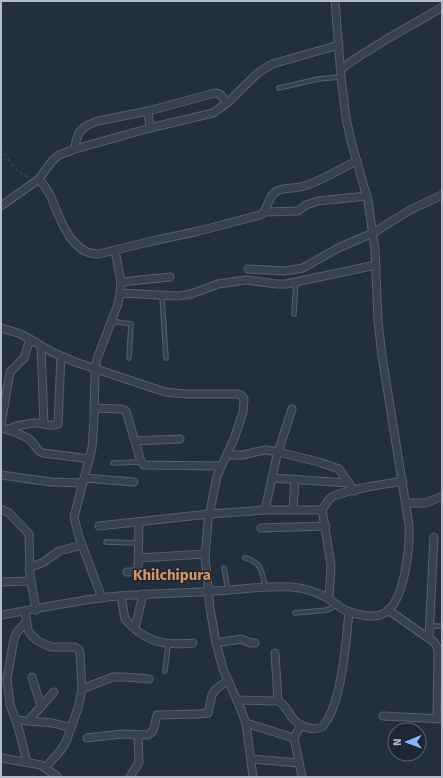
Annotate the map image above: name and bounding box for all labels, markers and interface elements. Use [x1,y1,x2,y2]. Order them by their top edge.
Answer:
district label: Khilchipura [133,566,211,584]
north arrow [387,722,427,762]
text: N [391,738,404,746]

